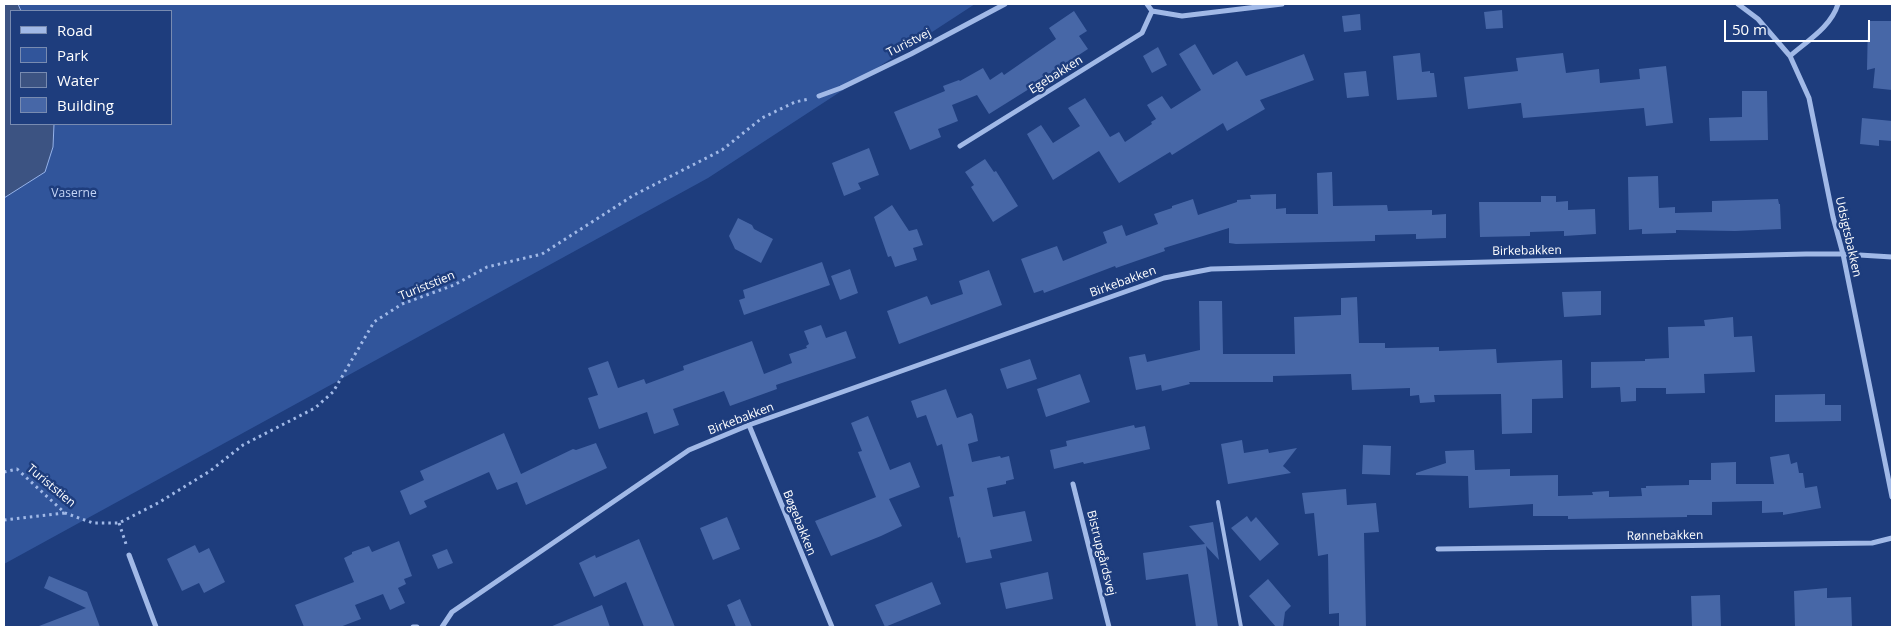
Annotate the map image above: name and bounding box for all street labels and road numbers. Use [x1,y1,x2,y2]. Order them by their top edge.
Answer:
street label: Turistvej [884,26,934,60]
street label: Egebakken [1026,53,1086,97]
street label: Udsigtsbakken [1832,195,1864,279]
street label: Birkebakken [1492,243,1562,259]
street label: Birkebakken [1088,263,1158,301]
street label: Turiststien [397,268,457,304]
street label: Birkebakken [706,400,776,438]
street label: Turiststien [24,462,78,510]
street label: Bøgebakken [779,488,819,558]
street label: Bistrupgårdsvej [1083,509,1119,597]
street label: Rønnebakken [1626,528,1704,544]

